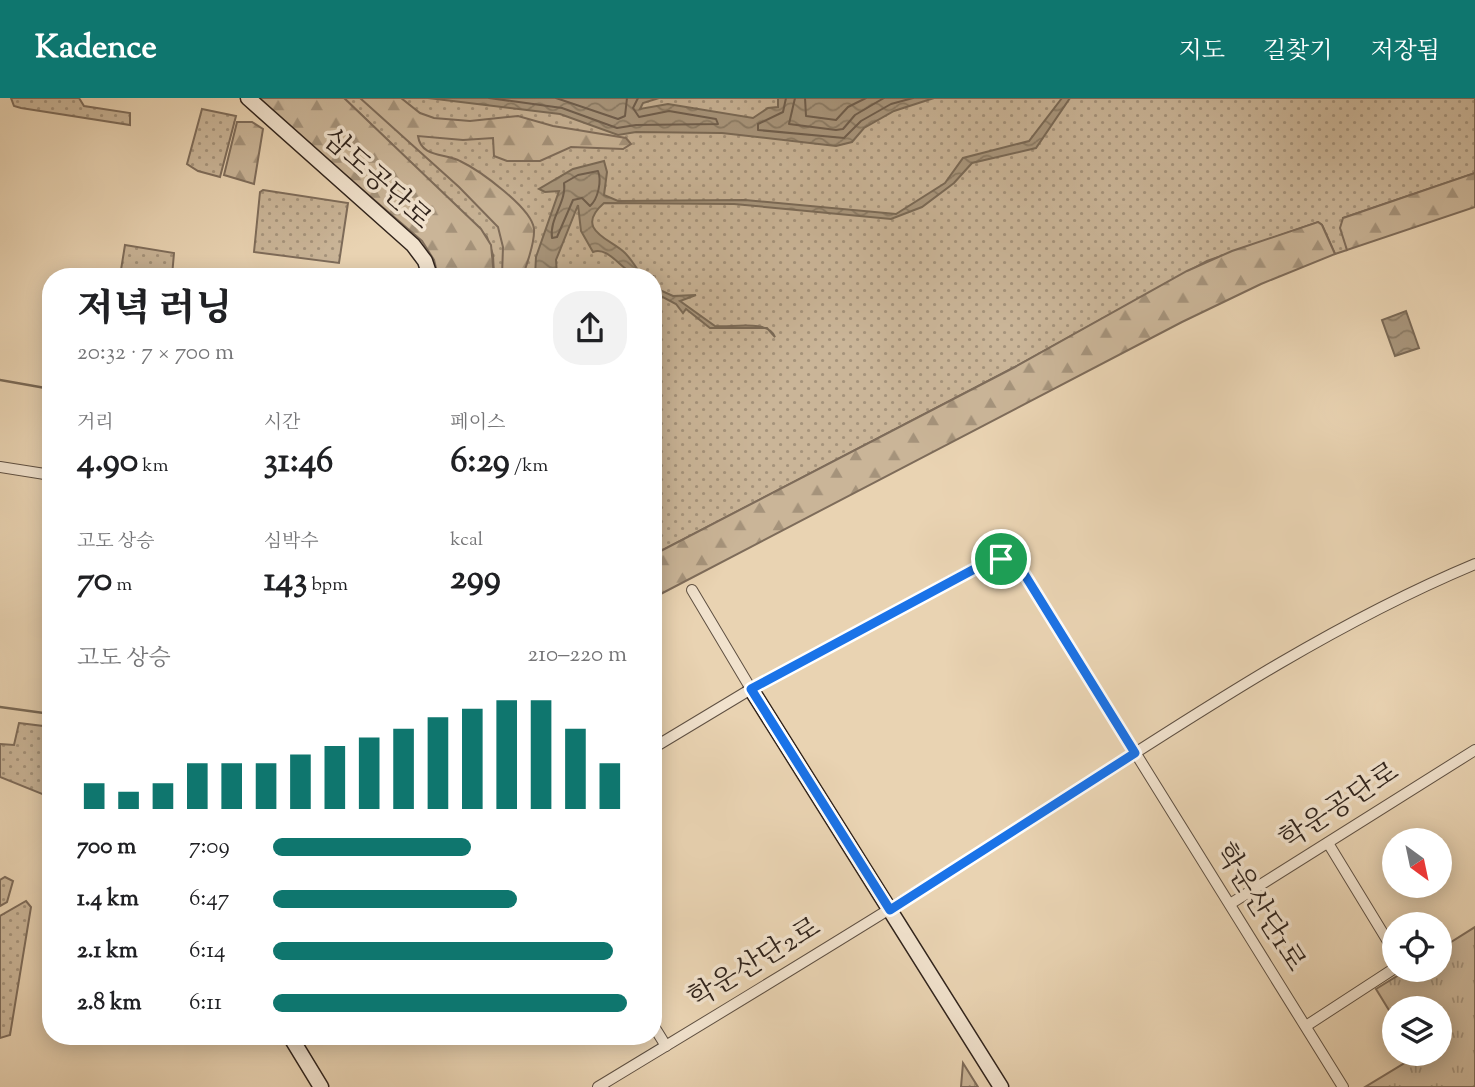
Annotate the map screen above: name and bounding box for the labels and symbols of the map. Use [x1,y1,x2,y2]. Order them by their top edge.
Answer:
street label: 삼도공단로 [312,120,440,240]
pin [971,529,1031,589]
street label: 학운공단로 [1272,753,1408,861]
north arrow [1382,828,1452,898]
street label: 학운산단1로 [1204,836,1314,980]
street label: 학운산단2로 [681,909,829,1019]

